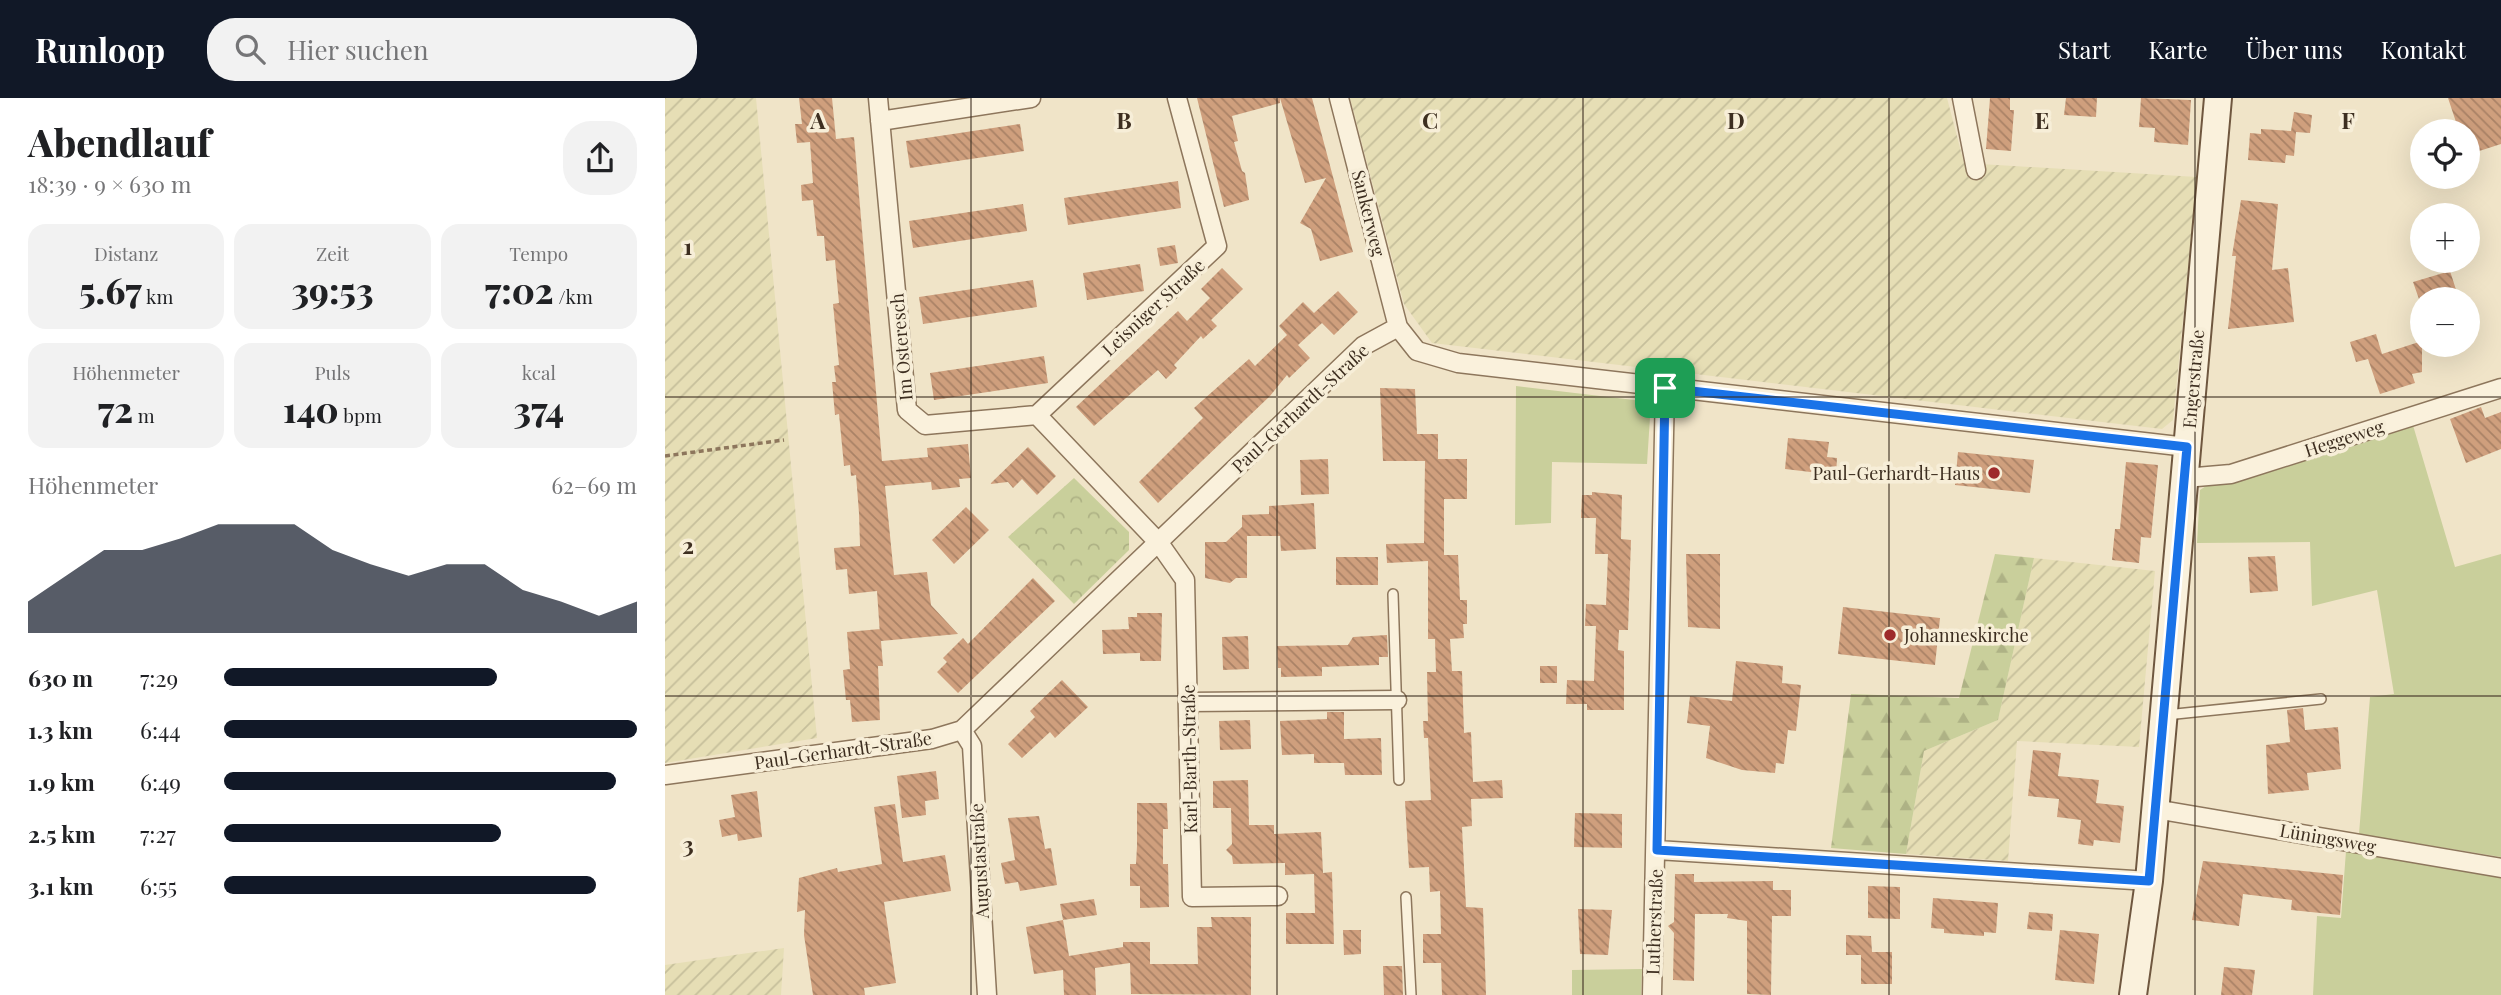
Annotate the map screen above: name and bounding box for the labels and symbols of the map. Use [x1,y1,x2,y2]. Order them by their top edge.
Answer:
text: A [809,104,826,135]
text: B [1116,104,1132,135]
text: C [1422,104,1438,135]
text: D [1727,104,1745,135]
text: E [2035,104,2049,135]
text: F [2341,104,2355,135]
street label: Sankerweg [1347,167,1391,259]
text: 1 [684,230,693,261]
street label: Leisniger Straße [1096,253,1210,361]
street label: Im Osteresch [884,292,918,402]
street label: Engerstraße [2177,329,2209,429]
street label: Paul-Gerhardt-Straße [1226,338,1374,478]
pin [1635,358,1695,418]
street label: Heggeweg [2301,414,2387,462]
place label: Paul-Gerhardt-Haus [1813,461,1980,485]
marker: Paul-Gerhardt-Haus [1986,465,2002,481]
text: 2 [682,529,694,560]
place label: Johanneskirche [1903,623,2029,647]
marker: Johanneskirche [1882,627,1898,643]
street label: Karl-Barth-Straße [1176,684,1202,834]
street label: Paul-Gerhardt-Straße [753,726,933,774]
street label: Augustastraße [964,803,994,920]
street label: Lüningsweg [2278,818,2379,858]
text: 3 [682,828,694,859]
street label: Lutherstraße [1640,869,1668,975]

